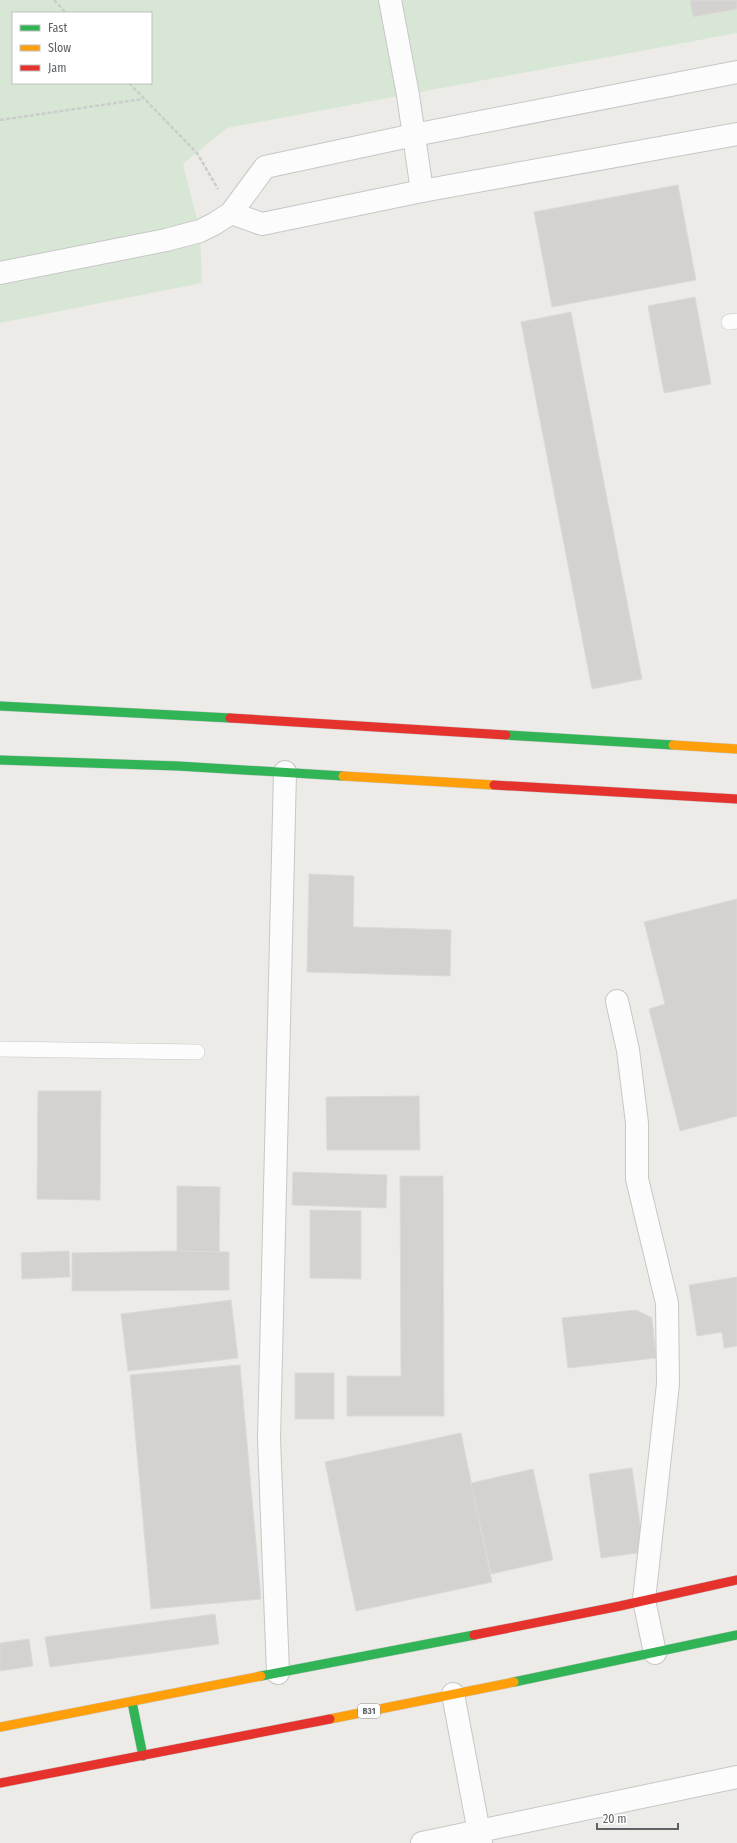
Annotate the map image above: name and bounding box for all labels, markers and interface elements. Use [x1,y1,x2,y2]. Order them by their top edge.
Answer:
legend [12,12,152,84]
text: Fast [48,21,67,35]
text: Slow [48,41,71,55]
text: Jam [48,61,66,75]
road number: B31 [358,1704,380,1718]
scale bar [597,1805,678,1831]
text: 20 m [603,1812,627,1826]

